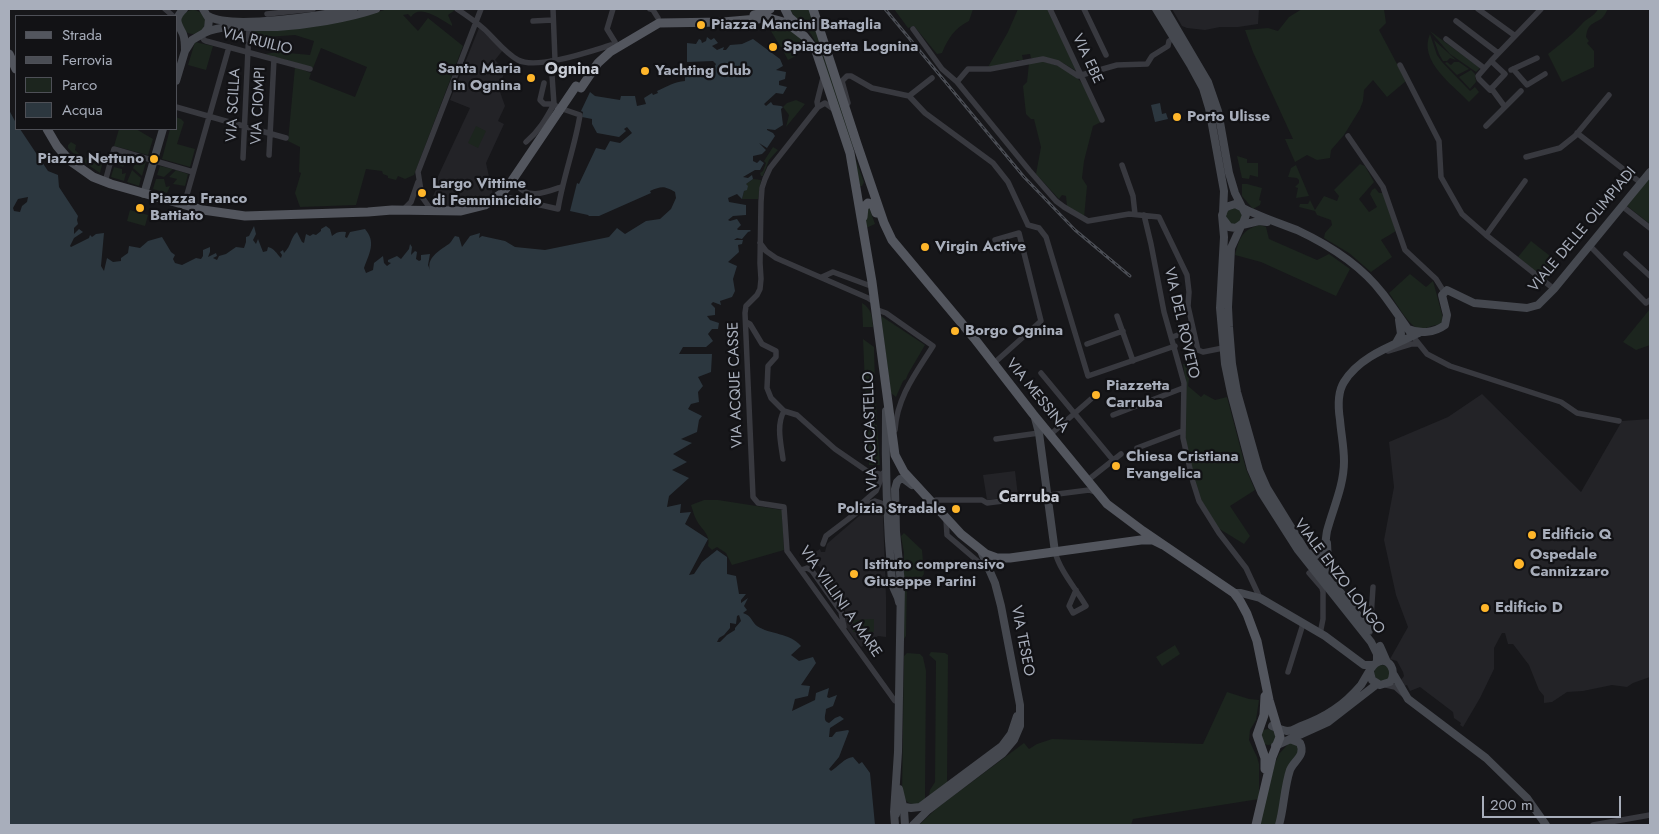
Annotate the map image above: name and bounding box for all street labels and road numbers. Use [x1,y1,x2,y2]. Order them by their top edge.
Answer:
street label: VIA RUILIO [220,25,294,59]
street label: VIA EBE [1068,31,1106,87]
street label: VIA CIOMPI [248,67,270,145]
street label: VIA SCILLA [223,68,245,142]
street label: VIALE DELLE OLIMPIADI [1525,164,1641,296]
street label: VIA DEL ROVETO [1159,266,1203,380]
street label: VIA ACQUE CASSE [725,322,747,448]
street label: VIA MESSINA [1002,355,1072,437]
street label: VIA ACICASTELLO [860,371,882,491]
street label: VIALE ENZO LONGO [1290,516,1388,638]
street label: VIA VILLINI A MARE [795,543,885,661]
street label: VIA TESEO [1006,604,1038,678]

